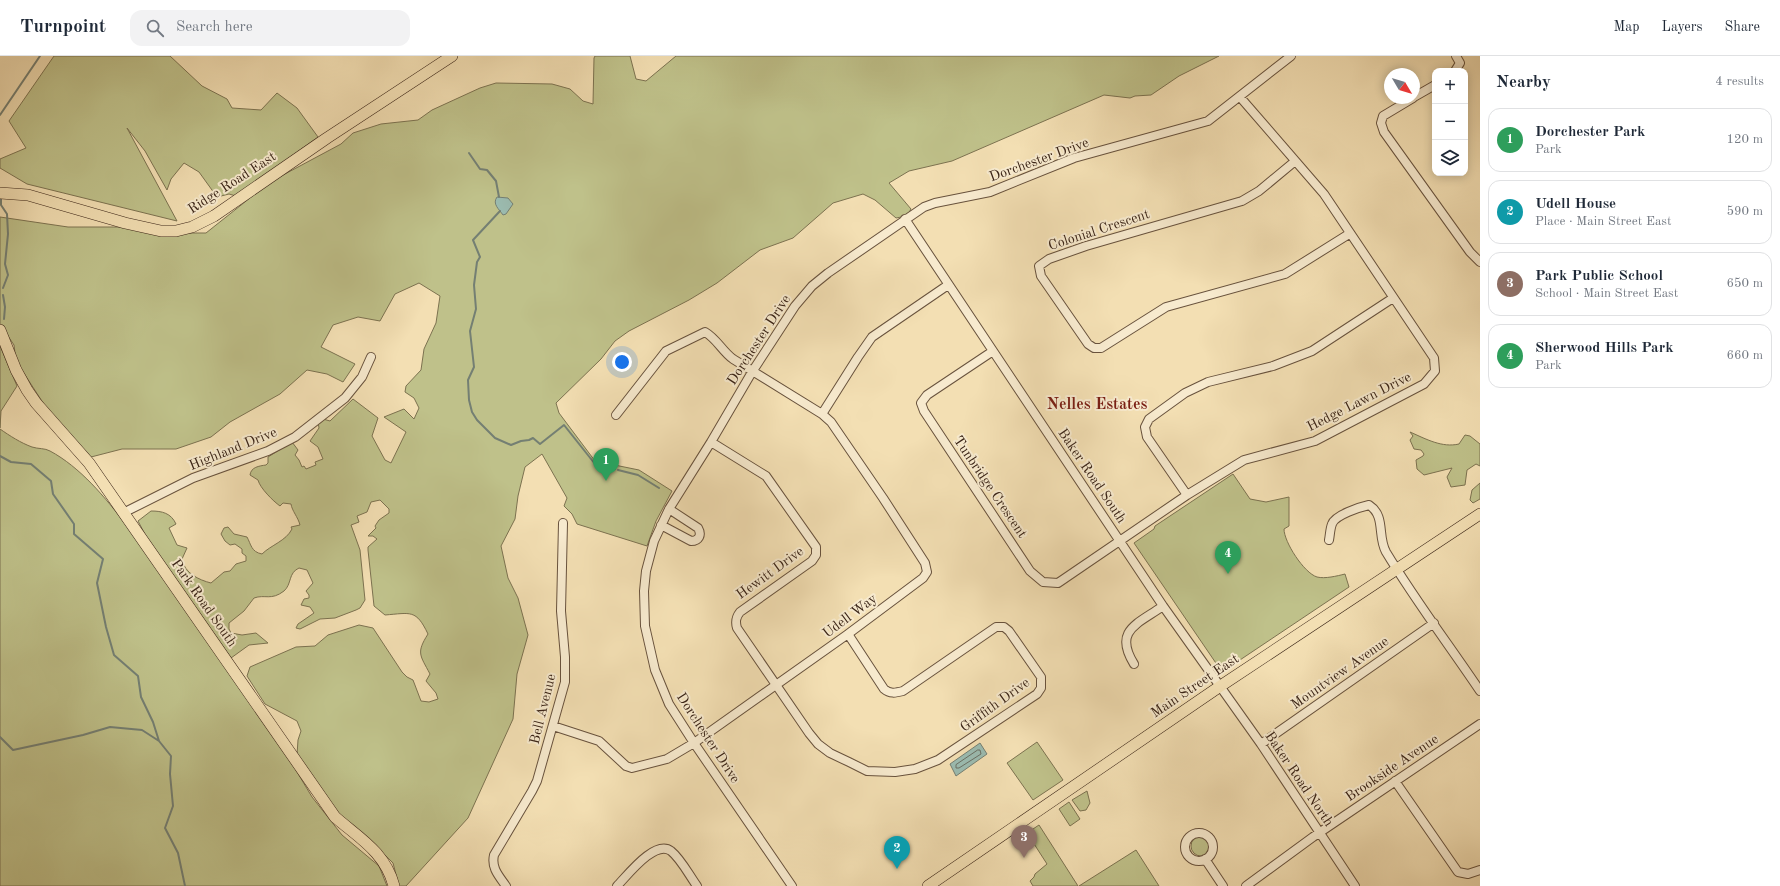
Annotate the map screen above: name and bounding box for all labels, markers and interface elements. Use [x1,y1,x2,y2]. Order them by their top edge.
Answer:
search box [130,10,410,46]
icon: search [144,17,166,39]
text: Turnpoint [20,18,106,37]
text: Search here [176,20,253,35]
text: Map [1614,20,1640,34]
text: Layers [1662,20,1703,34]
text: Share [1725,20,1760,34]
north arrow [1384,68,1420,104]
map controls [1432,68,1468,176]
button: + [1432,68,1468,104]
text: Nearby [1496,74,1551,91]
text: 4 results [1715,75,1764,88]
button: − [1432,104,1468,140]
text: Dorchester Park [1535,125,1645,140]
text: 1 [1506,133,1514,146]
text: 120 m [1726,133,1763,146]
street label: Dorchester Drive [988,136,1090,184]
button: layers [1432,140,1468,176]
text: Park [1535,143,1562,156]
street label: Ridge Road East [186,149,279,217]
text: Udell House [1535,197,1616,212]
text: 2 [1506,205,1514,218]
text: 590 m [1726,205,1763,218]
street label: Colonial Crescent [1047,207,1151,253]
text: Place · Main Street East [1535,215,1672,228]
text: Park Public School [1535,269,1663,284]
text: 3 [1506,277,1514,290]
text: 650 m [1726,277,1763,290]
text: School · Main Street East [1535,287,1678,300]
street label: Dorchester Drive [725,292,793,388]
text: Sherwood Hills Park [1535,341,1674,356]
text: 4 [1506,349,1514,362]
text: 660 m [1726,349,1763,362]
your location [612,352,632,372]
text: Park [1535,359,1562,372]
street label: Hedge Lawn Drive [1305,370,1413,434]
district label: Nelles Estates [1047,397,1147,413]
street label: Highland Drive [187,425,279,473]
street label: Baker Road South [1055,426,1129,526]
street label: Tunbridge Crescent [951,434,1029,541]
pin: 1 [593,448,619,481]
pin: 4 [1215,541,1241,574]
street label: Hewitt Drive [734,544,806,602]
street label: Park Road South [169,557,240,650]
street label: Udell Way [820,591,880,641]
street label: Mountview Avenue [1289,634,1391,712]
street label: Main Street East [1149,651,1241,720]
street label: Bell Avenue [527,672,559,746]
street label: Griffith Drive [958,675,1032,735]
street label: Dorchester Drive [674,690,742,786]
street label: Baker Road North [1262,729,1336,829]
street label: Brookside Avenue [1343,732,1441,804]
pin: 3 [1011,825,1037,858]
pin: 2 [884,836,910,869]

